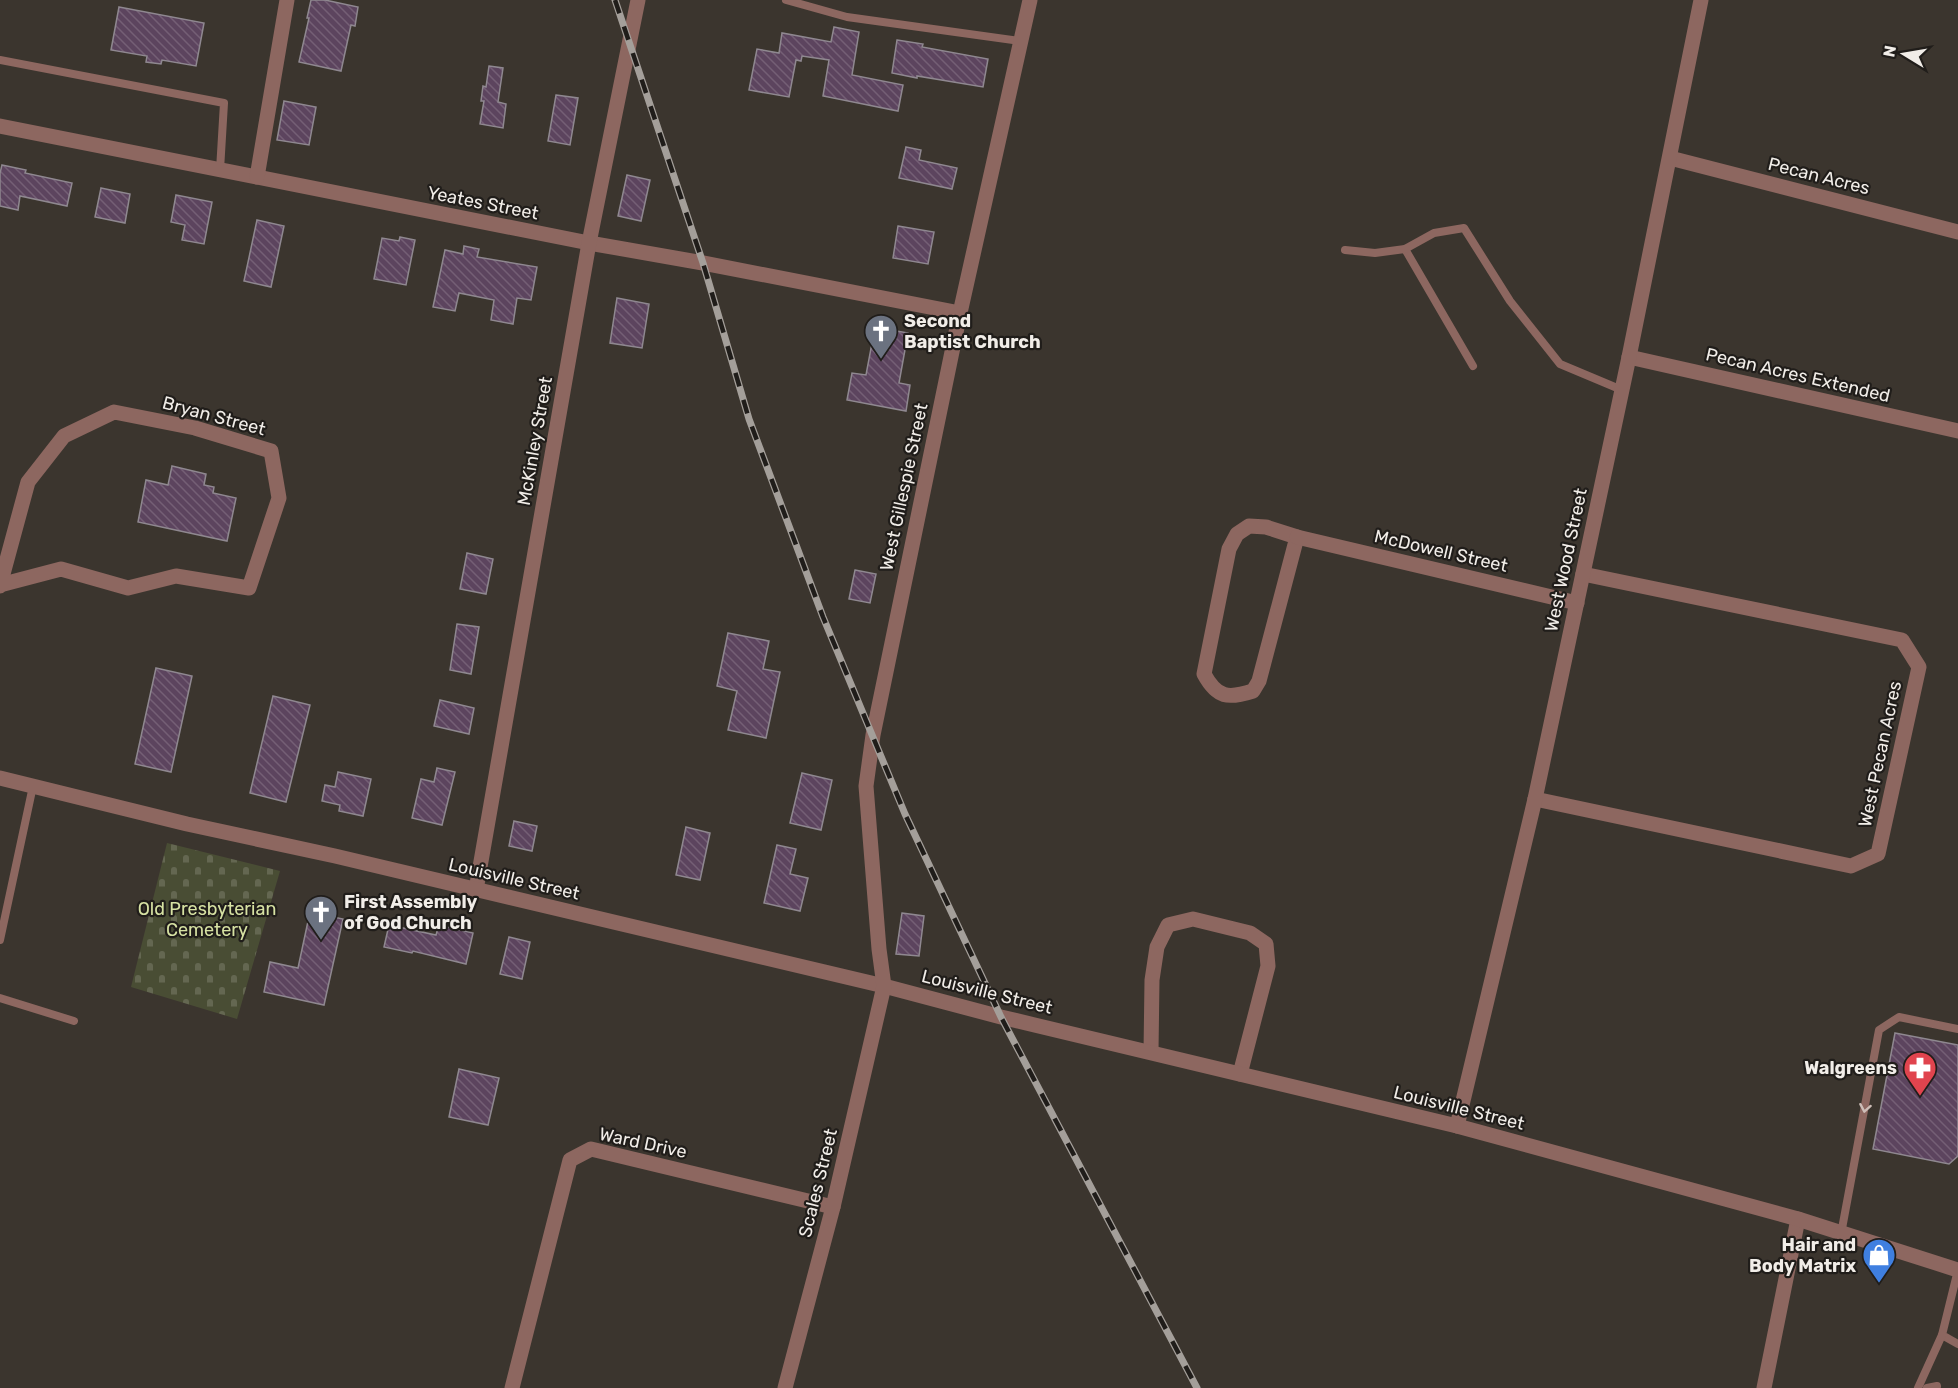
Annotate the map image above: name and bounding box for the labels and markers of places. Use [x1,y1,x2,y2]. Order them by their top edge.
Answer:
place label: Second Baptist Church [904,310,1041,353]
church icon: Second Baptist Church [863,313,899,360]
place label: First Assembly of God Church [344,891,478,934]
church icon: First Assembly of God Church [303,894,339,941]
pharmacy icon: Walgreens [1902,1050,1938,1097]
place label: Walgreens [1804,1057,1897,1079]
place label: Hair and Body Matrix [1749,1234,1856,1277]
shop icon: Hair and Body Matrix [1861,1237,1897,1284]

